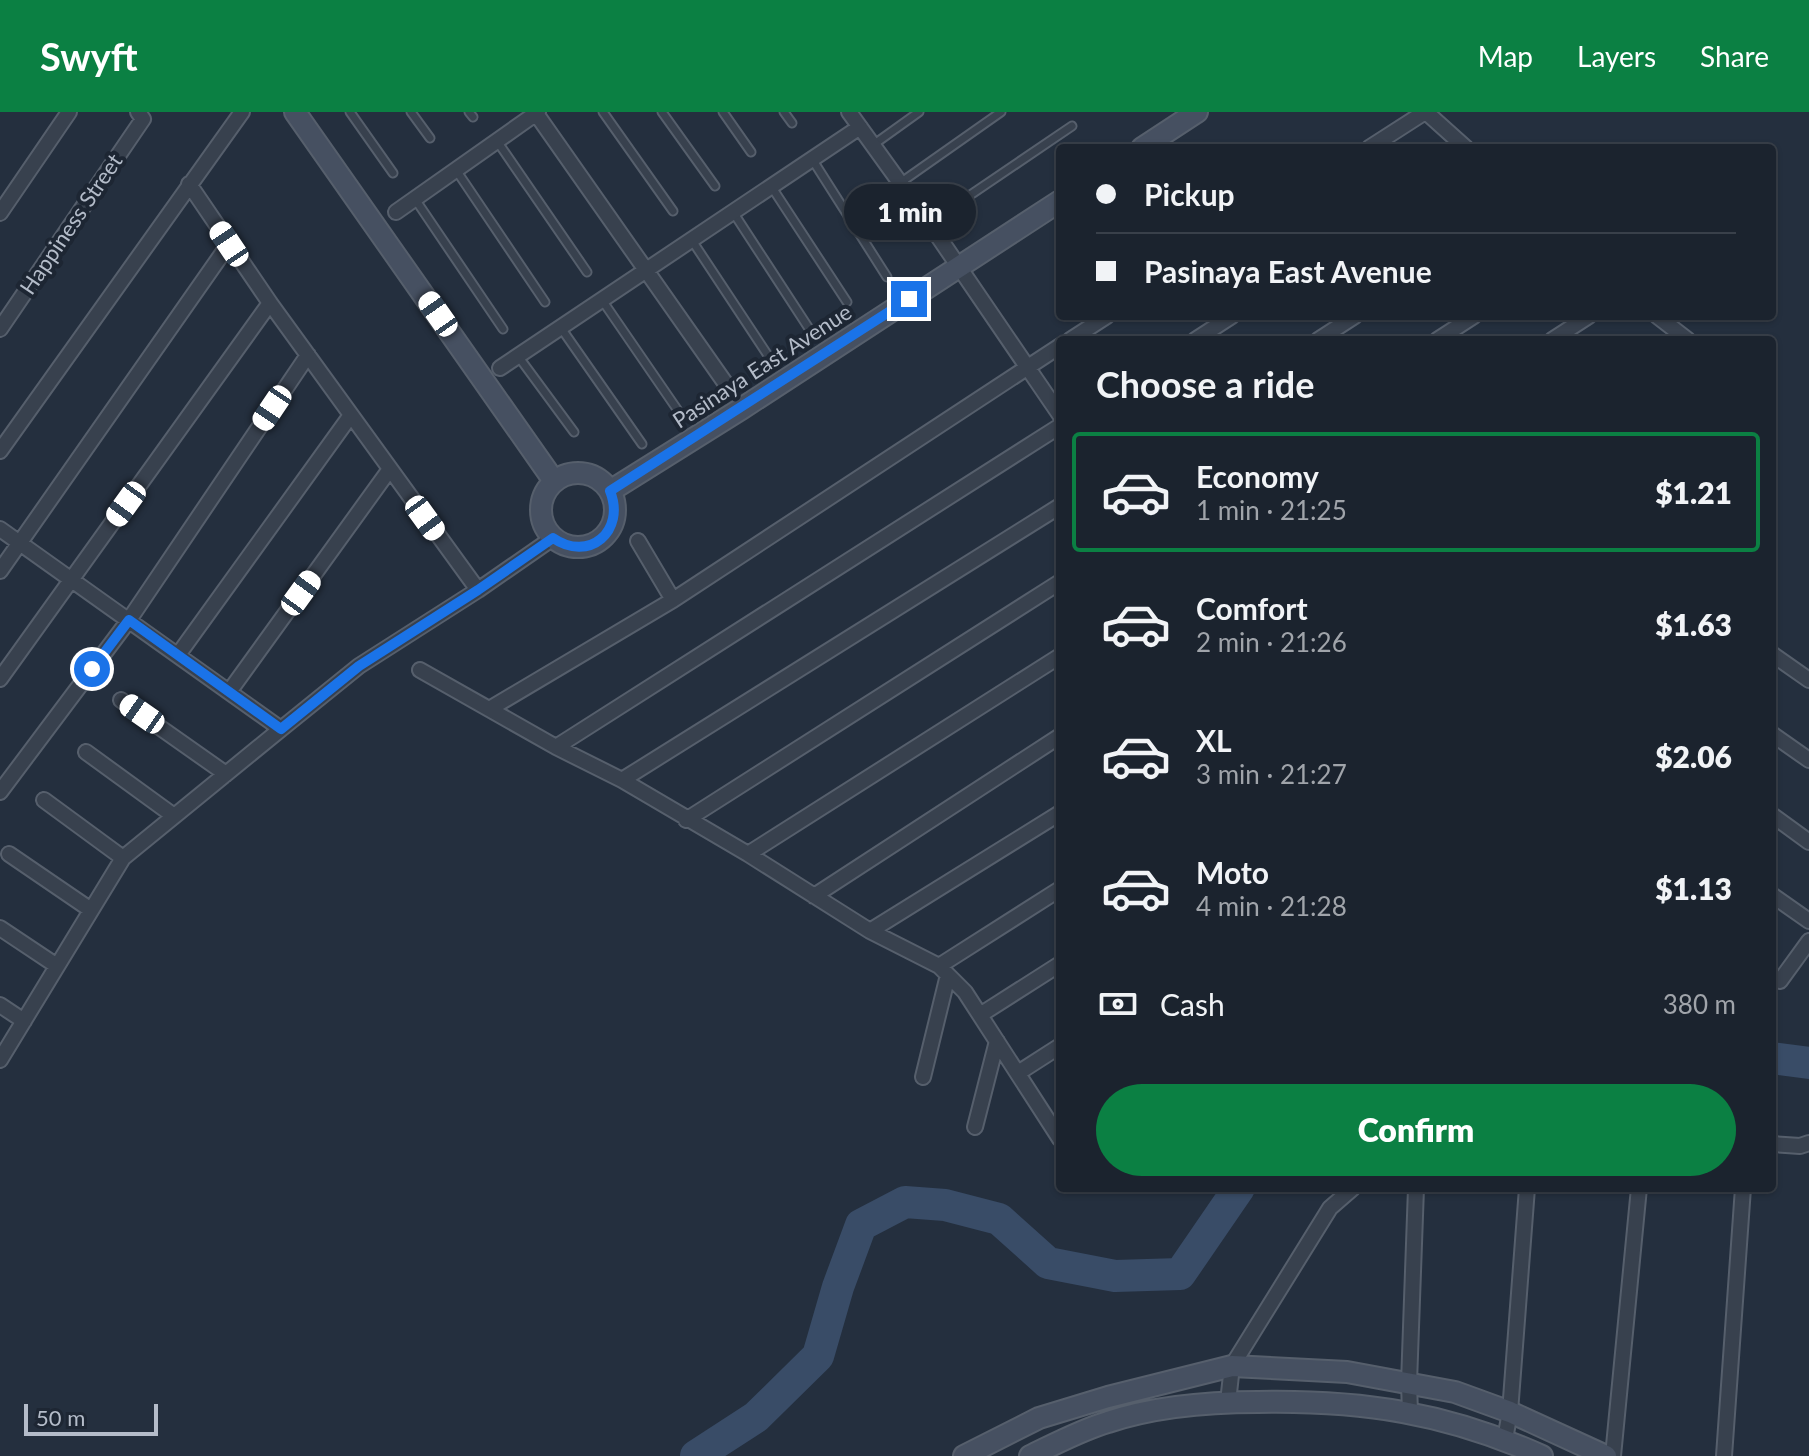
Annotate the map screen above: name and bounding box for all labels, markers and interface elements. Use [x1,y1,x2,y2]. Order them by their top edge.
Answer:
text: Swyft [40,33,138,79]
text: Map [1478,39,1533,73]
text: Layers [1577,39,1656,73]
text: Share [1700,39,1769,73]
street label: Happiness Street [14,148,128,299]
text: Pickup [1144,176,1235,212]
callout: 1 min [843,183,975,239]
text: 1 min [878,196,942,228]
car [206,217,252,271]
text: Pasinaya East Avenue [1144,253,1432,289]
route end [891,281,927,317]
car [414,287,462,341]
street label: Pasinaya East Avenue [667,298,856,434]
text: Choose a ride [1096,362,1315,406]
car [249,381,295,435]
icon: car [1100,456,1172,528]
text: Economy [1196,458,1319,494]
text: $1.21 [1655,474,1732,510]
car [102,478,150,530]
car [401,492,449,544]
text: 1 min · 21:25 [1196,494,1347,526]
car [277,567,325,619]
icon: car [1100,588,1172,660]
text: Comfort [1196,590,1308,626]
text: $1.63 [1655,606,1732,642]
text: 2 min · 21:26 [1196,626,1347,658]
route start [74,651,110,687]
car [115,690,169,738]
icon: car [1100,720,1172,792]
text: XL [1196,722,1232,758]
text: $2.06 [1655,738,1732,774]
text: 3 min · 21:27 [1196,758,1347,790]
icon: car [1100,852,1172,924]
text: Moto [1196,854,1269,890]
text: $1.13 [1655,870,1732,906]
text: 4 min · 21:28 [1196,890,1347,922]
icon: cash [1096,982,1140,1026]
text: Cash [1160,986,1225,1022]
text: 380 m [1663,988,1736,1020]
button: Confirm [1096,1084,1736,1176]
scale bar [24,1400,158,1436]
text: 50 m [36,1404,85,1431]

